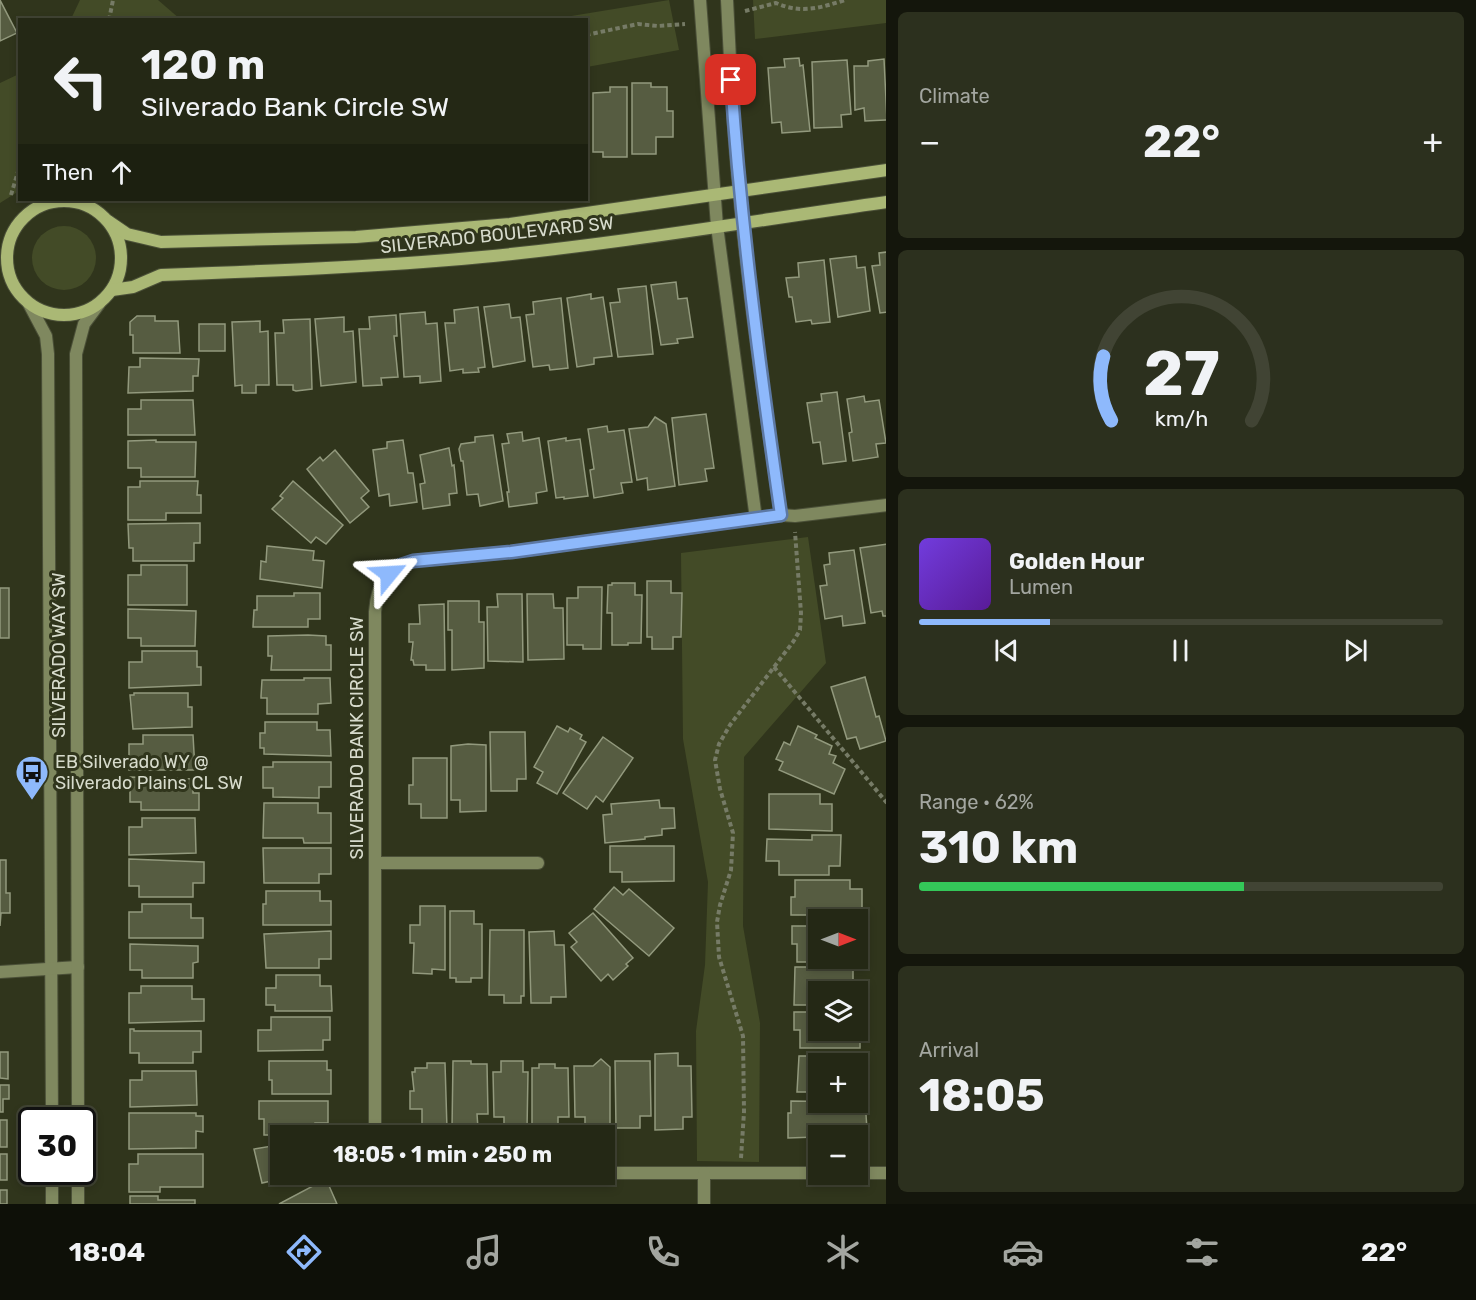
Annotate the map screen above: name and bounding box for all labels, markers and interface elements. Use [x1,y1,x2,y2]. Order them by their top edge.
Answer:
text: 120 m [141,40,265,90]
icon: left [42,42,120,120]
pin [705,54,756,105]
icon: arrive [714,63,747,96]
text: Climate [919,84,990,108]
text: Silverado Bank Circle SW [141,91,449,123]
text: 22° [1143,115,1220,168]
text: − [919,122,940,161]
text: + [1422,122,1443,161]
icon: ahead [105,156,138,189]
text: Then [42,159,93,186]
street label: SILVERADO BOULEVARD SW [379,212,615,258]
text: 27 [1143,337,1219,411]
text: km/h [1154,406,1208,431]
position arrow [357,542,421,606]
text: Golden Hour [1009,548,1144,575]
street label: SILVERADO WAY SW [48,572,70,738]
text: Lumen [1009,575,1073,599]
street label: SILVERADO BANK CIRCLE SW [346,616,368,860]
icon: previous [990,634,1023,667]
icon: pause [1164,634,1197,667]
icon: next [1339,634,1372,667]
place label: EB Silverado WY @ Silverado Plains CL SW [55,751,243,794]
bus stop icon: EB Silverado WY @ Silverado Plains CL SW [14,754,50,801]
text: Range · 62% [919,790,1034,814]
text: 310 km [919,821,1078,874]
north arrow [808,909,868,969]
map controls [808,909,868,1185]
button: layers [808,981,868,1041]
text: Arrival [919,1038,979,1062]
button: + [808,1053,868,1113]
text: 18:05 [919,1069,1045,1122]
speed limit sign: 30 [18,1107,96,1185]
button: − [808,1125,868,1185]
text: 18:05 · 1 min · 250 m [333,1141,552,1168]
icon: directions [283,1231,325,1273]
icon: music [463,1231,505,1273]
icon: phone [642,1231,684,1273]
icon: climate [822,1231,864,1273]
icon: car [1002,1231,1044,1273]
icon: filters [1181,1231,1223,1273]
text: 18:04 [69,1236,145,1268]
text: 22° [1361,1236,1407,1268]

